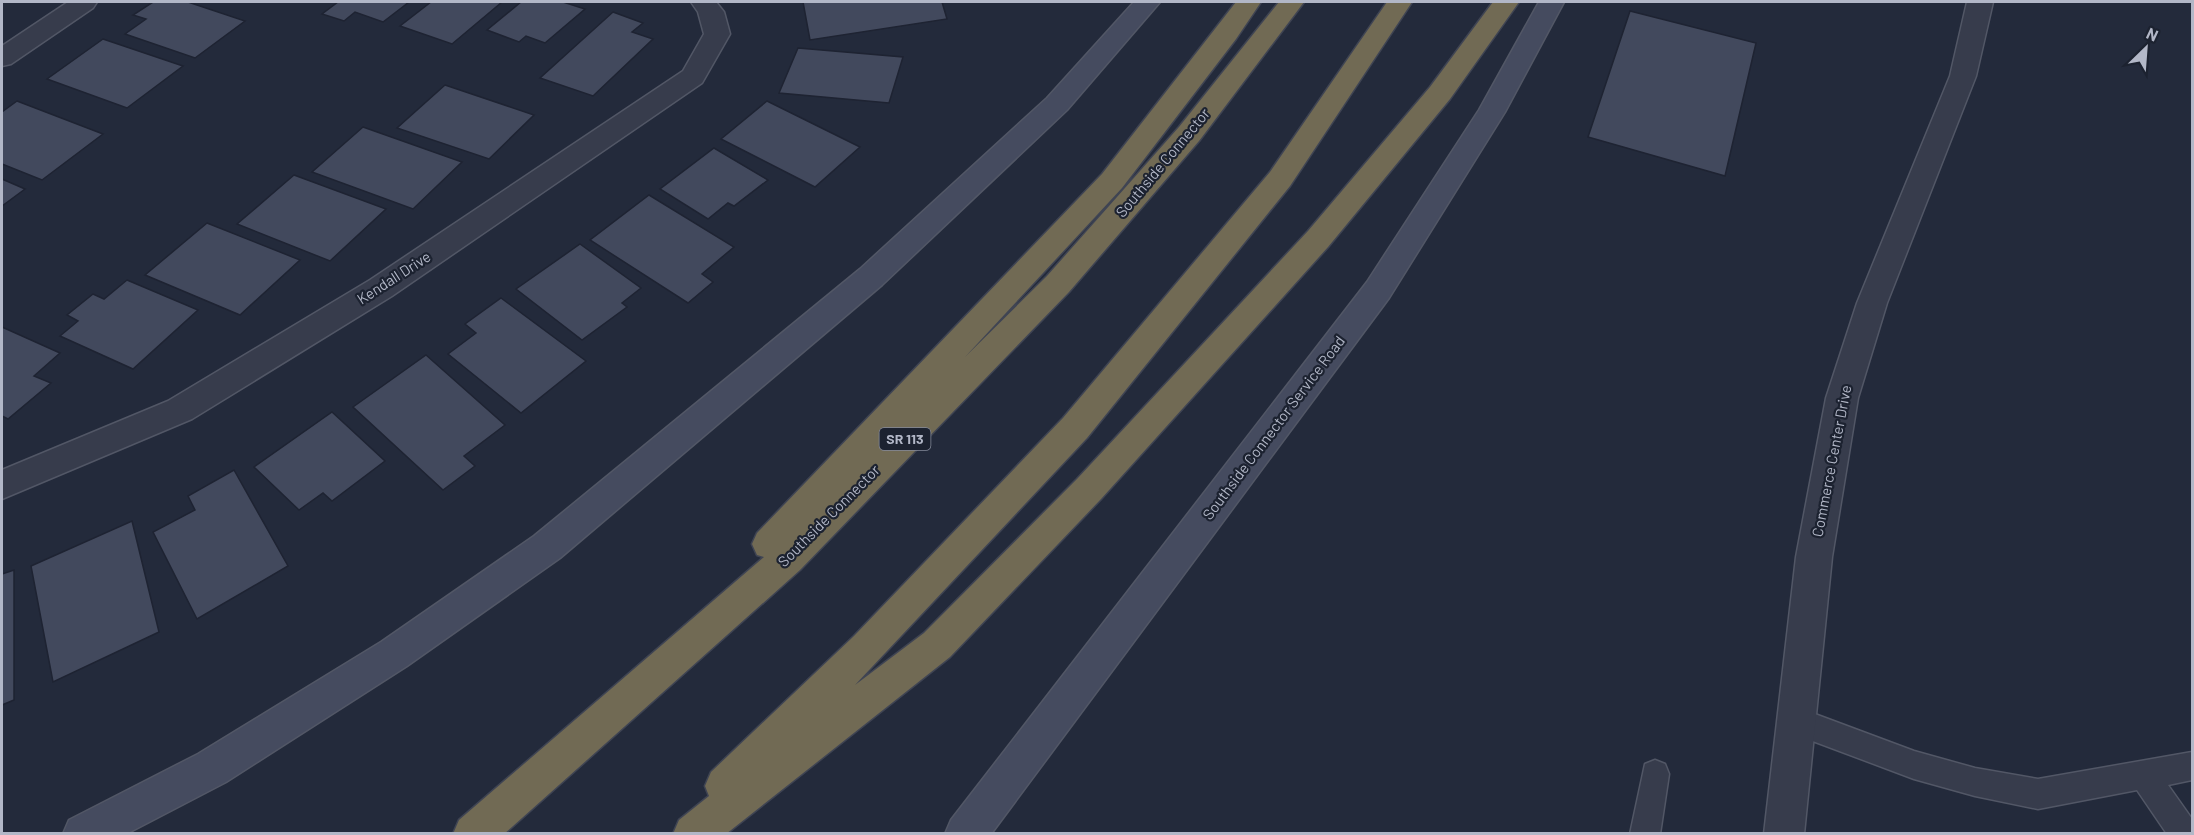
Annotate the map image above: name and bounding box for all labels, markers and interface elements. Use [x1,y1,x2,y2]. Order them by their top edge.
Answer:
north arrow [2116,18,2176,78]
text: N [2144,23,2161,45]
street label: Southside Connector [1111,104,1213,221]
street label: Kendall Drive [353,247,434,308]
street label: Southside Connector Service Road [1198,332,1348,523]
street label: Commerce Center Drive [1807,383,1855,538]
road number: SR 113 [880,428,930,450]
street label: Southside Connector [774,460,883,570]

